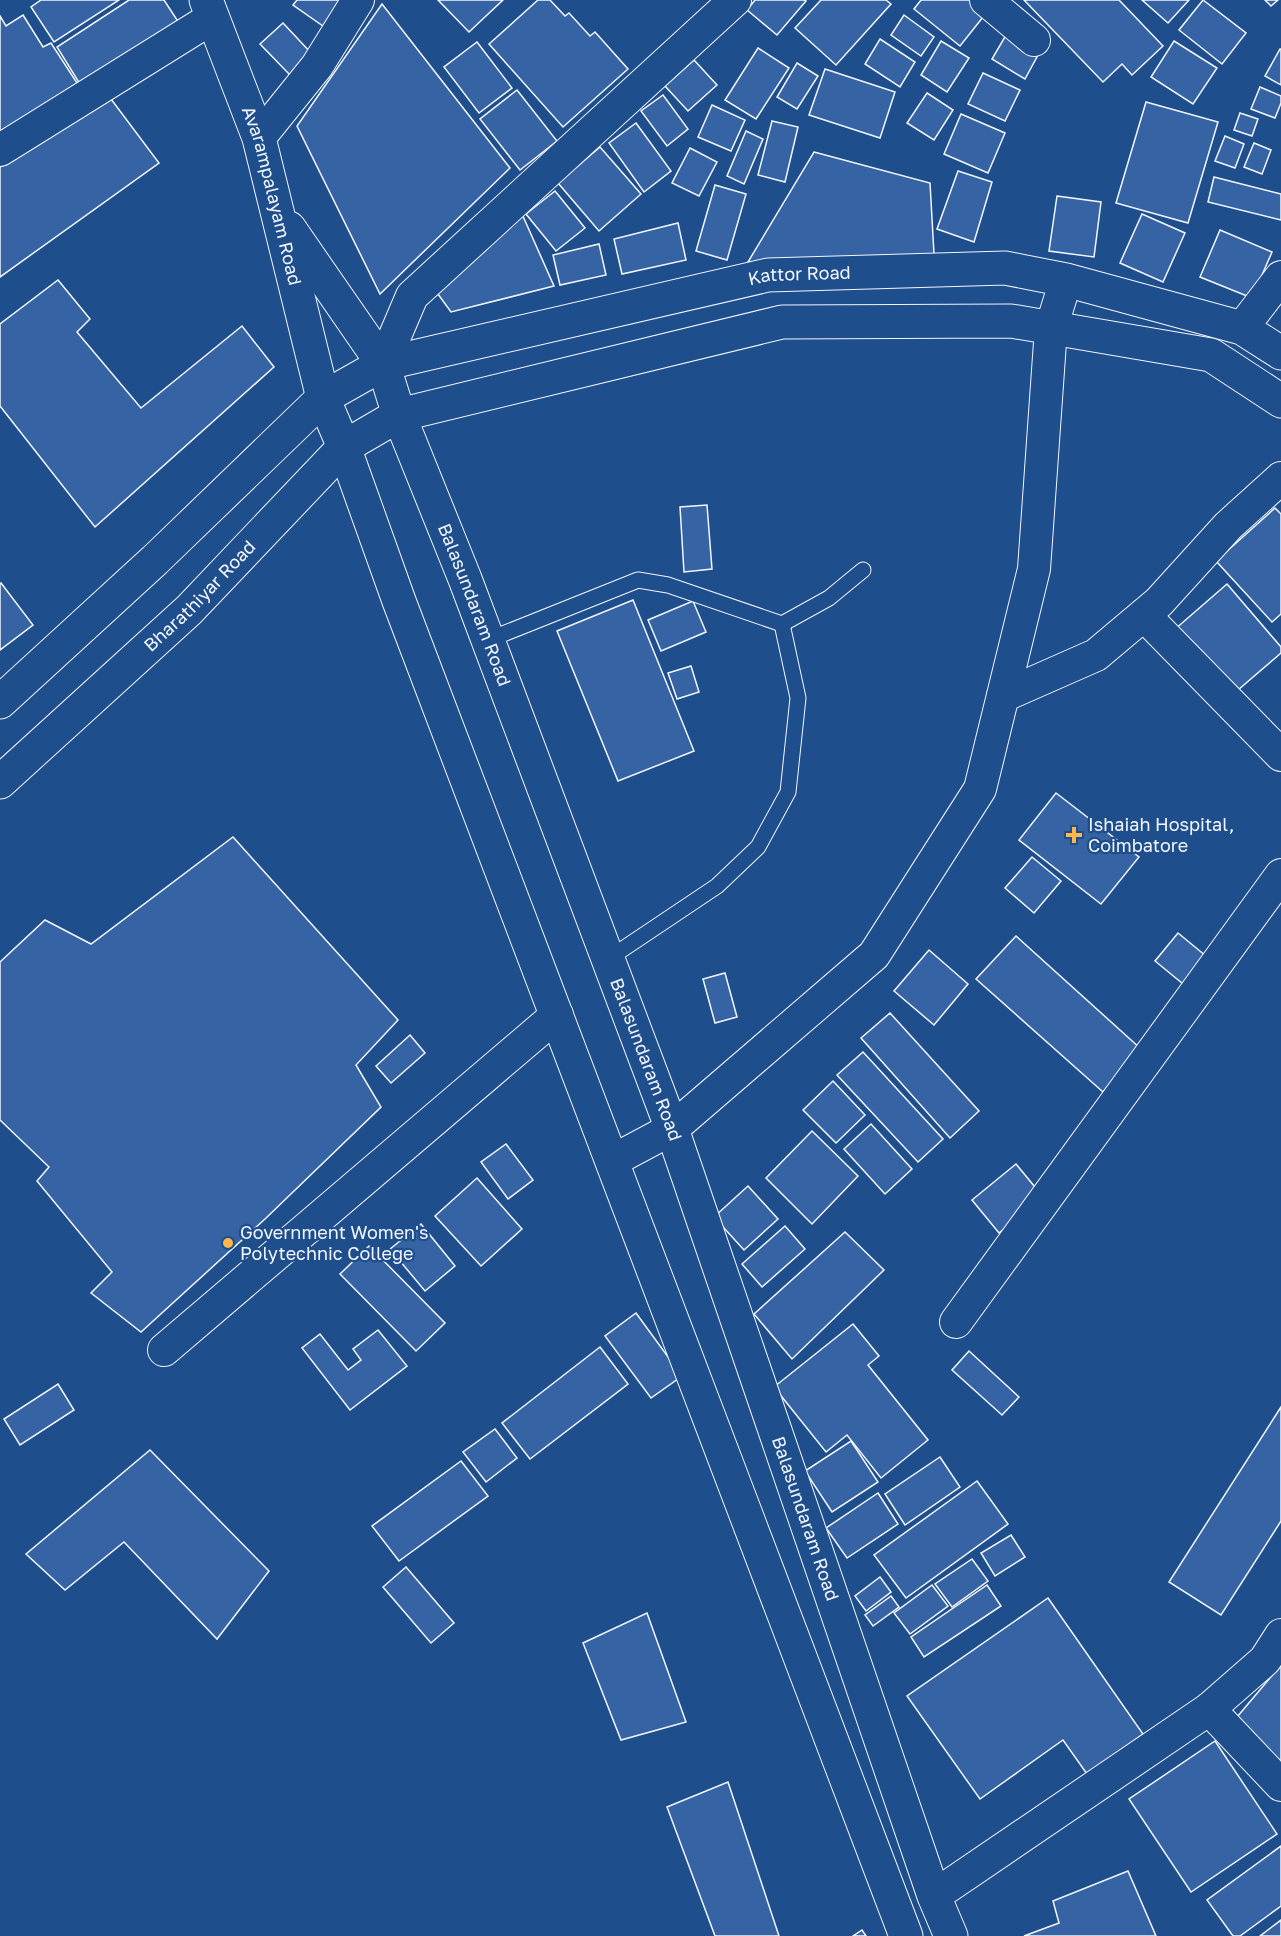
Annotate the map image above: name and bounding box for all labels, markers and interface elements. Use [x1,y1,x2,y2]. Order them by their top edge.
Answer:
street label: Avarampalayam Road [238,103,307,288]
street label: Kattor Road [746,261,851,289]
street label: Balasundaram Road [434,520,516,689]
street label: Bharathiyar Road [139,535,259,656]
place label: Ishaiah Hospital, Coimbatore [1088,813,1234,856]
marker: Ishaiah Hospital, Coimbatore [1065,826,1083,844]
street label: Balasundaram Road [606,975,687,1144]
place label: Government Women's Polytechnic College [240,1221,428,1264]
marker: Government Women's Polytechnic College [221,1236,235,1250]
street label: Balasundaram Road [768,1433,844,1604]

